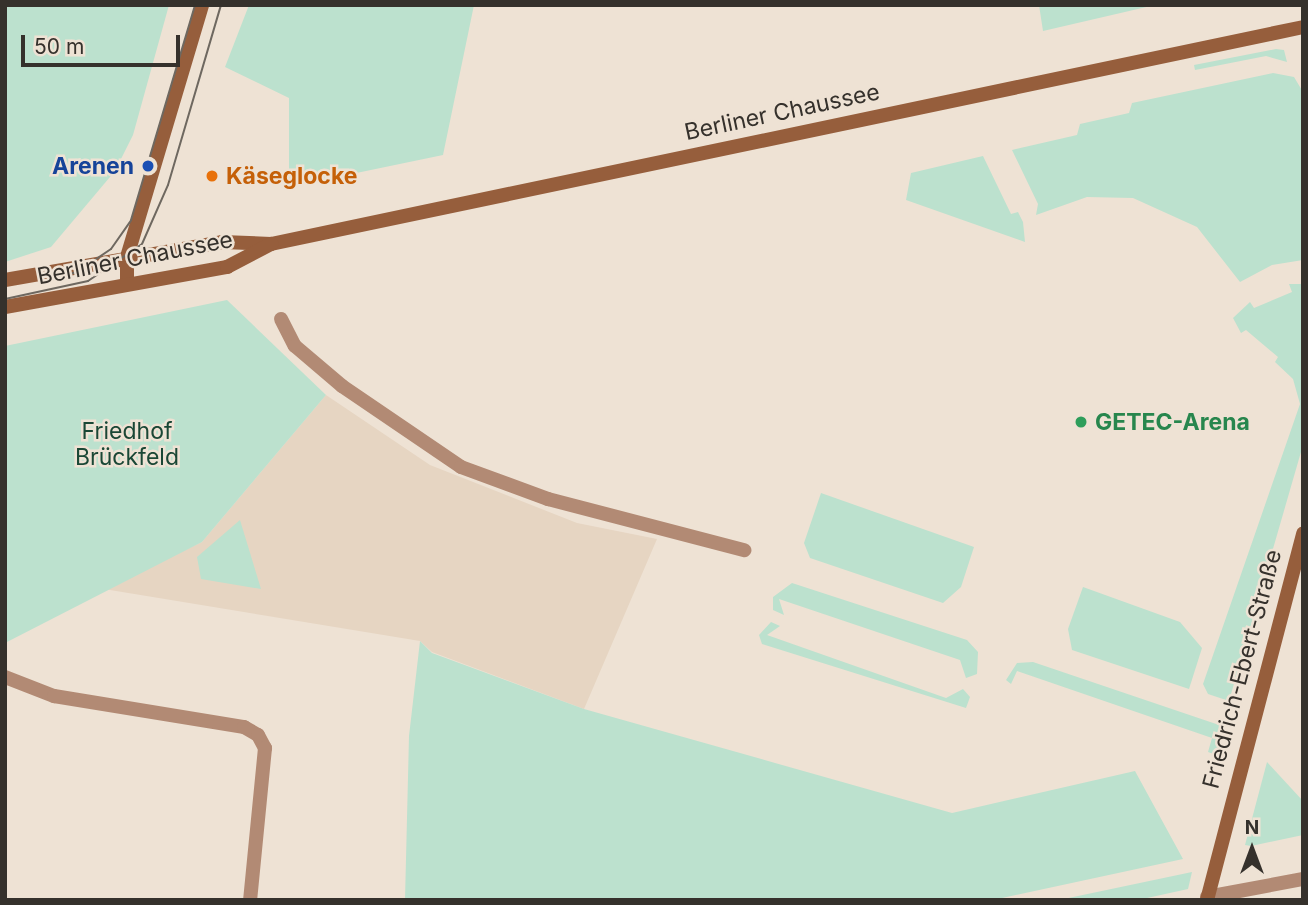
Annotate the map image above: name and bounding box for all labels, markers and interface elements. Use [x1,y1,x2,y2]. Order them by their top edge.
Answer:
scale bar [24,21,184,65]
text: 50 m [34,34,84,59]
street label: Berliner Chaussee [682,78,882,146]
place label: Arenen [52,152,134,180]
marker: Arenen [140,158,156,174]
place label: Käseglocke [226,162,357,190]
marker: Käseglocke [204,168,220,184]
street label: Berliner Chaussee [35,225,235,291]
place label: GETEC-Arena [1095,408,1250,436]
marker: GETEC-Arena [1073,414,1089,430]
park label: Friedhof Brückfeld [75,417,179,471]
street label: Friedrich-Ebert-Straße [1197,546,1287,792]
north arrow [1217,814,1287,884]
text: N [1245,816,1259,839]

